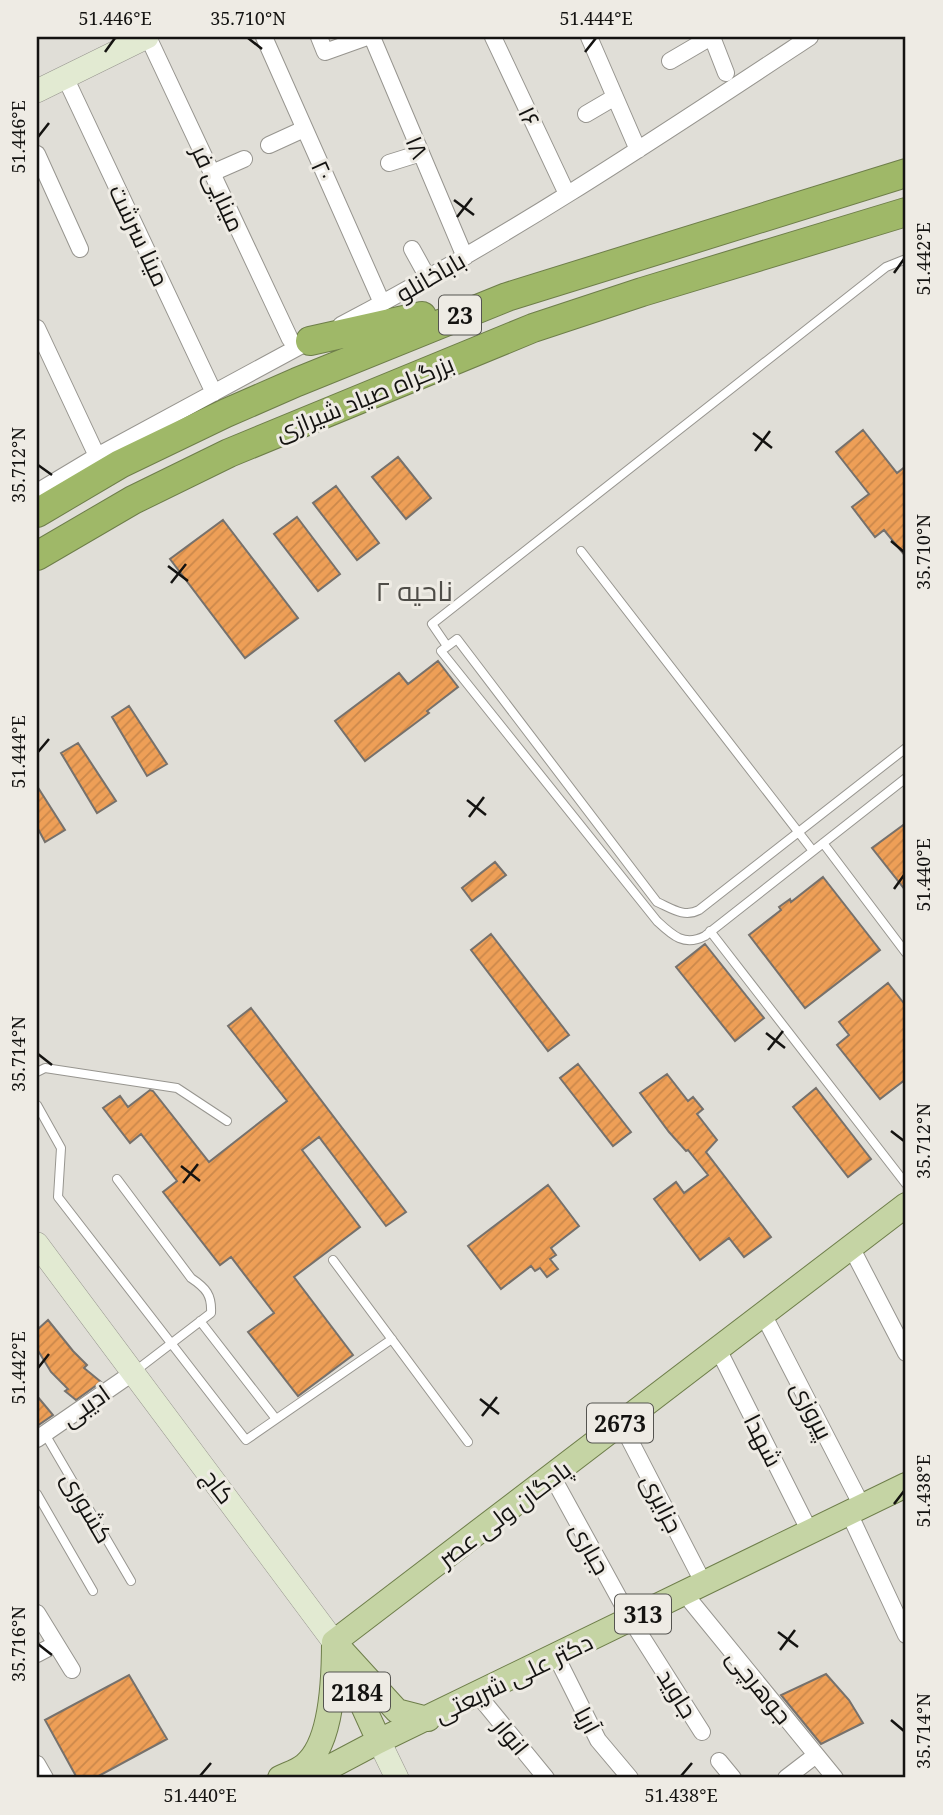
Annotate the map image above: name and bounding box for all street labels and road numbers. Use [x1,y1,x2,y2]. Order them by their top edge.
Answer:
street label: ۱۶ [511,100,549,132]
street label: ۱۸ [398,130,438,164]
street label: مینایی فر [184,137,253,237]
street label: ۲۰ [304,155,342,185]
street label: مینا سرشت [102,179,178,291]
street label: باباخانلو [389,243,471,309]
road number: 23 [439,296,481,334]
street label: بزرگراه صیاد شیرازی [270,346,458,448]
street label: پیروزی [783,1375,842,1446]
street label: ادیبی [54,1376,116,1434]
road number: 2673 [587,1404,653,1442]
street label: شهدا [737,1408,791,1472]
street label: پادگان ولی عصر [429,1452,578,1576]
street label: کاج [194,1462,243,1511]
street label: کشوری [54,1465,122,1549]
street label: جزایری [634,1468,692,1538]
street label: جباری [563,1516,619,1580]
road number: 313 [615,1595,671,1634]
street label: دکتر علی شریعتی [428,1624,598,1730]
street label: جوهرچی [719,1641,801,1731]
street label: جاوید [650,1662,706,1724]
road number: 2184 [324,1672,390,1712]
street label: آریا [567,1701,609,1740]
street label: انوار [485,1709,537,1762]

